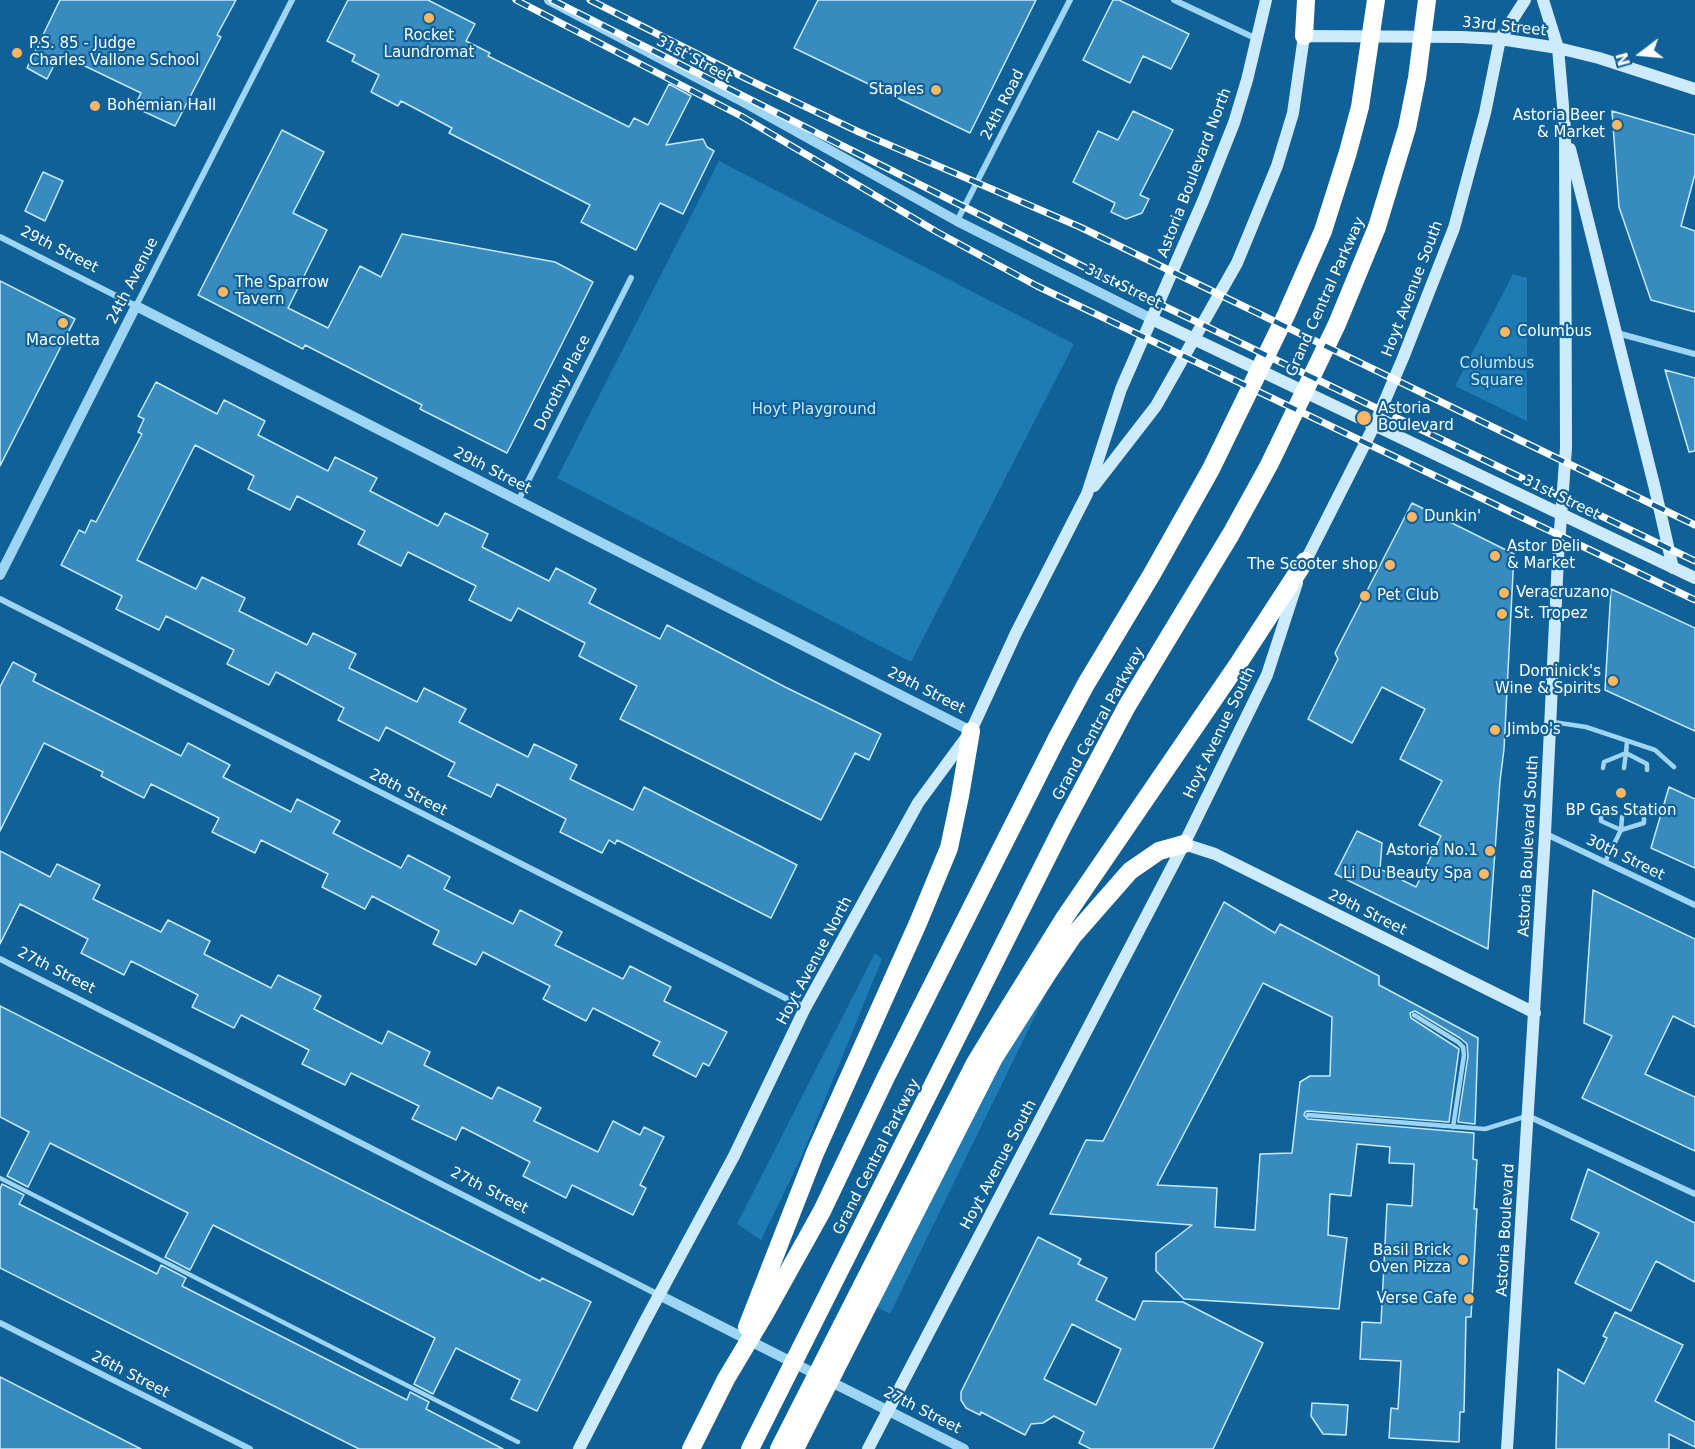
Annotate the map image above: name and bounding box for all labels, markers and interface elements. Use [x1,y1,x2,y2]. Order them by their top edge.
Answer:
marker: Rocket Laundromat [422,11,436,25]
street label: 33rd Street [1461,14,1547,40]
north arrow [1611,24,1671,84]
place label: Rocket Laundromat [384,27,474,62]
street label: 31st Street [653,33,735,87]
place label: P.S. 85 - Judge Charles Vallone School [29,35,199,70]
marker: P.S. 85 - Judge Charles Vallone School [10,46,24,60]
text: N [1612,50,1634,68]
street label: 24th Road [978,67,1028,143]
place label: Staples [869,81,924,99]
marker: Staples [929,83,943,97]
street label: Astoria Boulevard North [1154,86,1236,260]
place label: Bohemian Hall [107,97,216,115]
marker: Bohemian Hall [88,99,102,113]
place label: Astoria Beer & Market [1513,107,1605,142]
marker: Astoria Beer & Market [1610,118,1624,132]
street label: Grand Central Parkway [1283,214,1369,380]
street label: Hoyt Avenue South [1379,219,1447,359]
street label: 29th Street [17,223,101,277]
street label: 24th Avenue [103,235,163,327]
street label: 31st Street [1082,261,1164,313]
place label: The Sparrow Tavern [235,274,329,309]
marker: The Sparrow Tavern [216,285,230,299]
marker: Macoletta [56,316,70,330]
place label: Columbus [1517,323,1592,341]
marker: Columbus [1498,325,1512,339]
place label: Macoletta [26,332,100,350]
street label: Dorothy Place [531,332,595,434]
park label: Columbus Square [1460,355,1534,390]
place label: Astoria Boulevard [1378,400,1454,435]
park label: Hoyt Playground [752,401,876,419]
marker: Astoria Boulevard [1355,409,1373,427]
street label: 29th Street [450,444,534,498]
street label: 31st Street [1520,472,1602,524]
place label: Dunkin' [1424,508,1481,526]
marker: Dunkin' [1405,510,1419,524]
place label: Astor Deli & Market [1507,538,1580,573]
marker: Astor Deli & Market [1488,549,1502,563]
place label: The Scooter shop [1247,556,1378,574]
marker: The Scooter shop [1383,558,1397,572]
place label: Veracruzano [1516,584,1609,602]
marker: Veracruzano [1497,586,1511,600]
place label: Pet Club [1377,587,1439,605]
marker: Pet Club [1358,589,1372,603]
place label: St. Tropez [1514,605,1588,623]
marker: St. Tropez [1495,607,1509,621]
street label: Grand Central Parkway [1049,644,1149,804]
place label: Dominick's Wine & Spirits [1495,663,1601,698]
street label: 29th Street [884,664,968,718]
street label: Hoyt Avenue South [1180,664,1260,802]
marker: Dominick's Wine & Spirits [1606,674,1620,688]
place label: Jimbo's [1507,721,1561,739]
marker: Jimbo's [1488,723,1502,737]
street label: Astoria Boulevard South [1515,755,1543,937]
street label: 28th Street [366,766,450,820]
marker: BP Gas Station [1614,786,1628,800]
place label: BP Gas Station [1566,802,1676,820]
street label: 30th Street [1583,831,1667,885]
place label: Astoria No.1 [1386,842,1478,860]
marker: Astoria No.1 [1483,844,1497,858]
place label: Li Du Beauty Spa [1343,865,1472,883]
marker: Li Du Beauty Spa [1477,867,1491,881]
street label: 29th Street [1325,886,1409,940]
street label: Hoyt Avenue North [774,894,856,1028]
street label: 27th Street [14,944,98,998]
street label: Grand Central Parkway [830,1076,924,1238]
street label: Hoyt Avenue South [957,1097,1041,1233]
street label: Astoria Boulevard [1494,1163,1518,1297]
street label: 27th Street [447,1164,531,1218]
place label: Basil Brick Oven Pizza [1369,1242,1451,1277]
marker: Basil Brick Oven Pizza [1456,1253,1470,1267]
place label: Verse Cafe [1377,1290,1457,1308]
marker: Verse Cafe [1462,1292,1476,1306]
street label: 26th Street [88,1348,172,1402]
street label: 27th Street [880,1384,964,1438]

